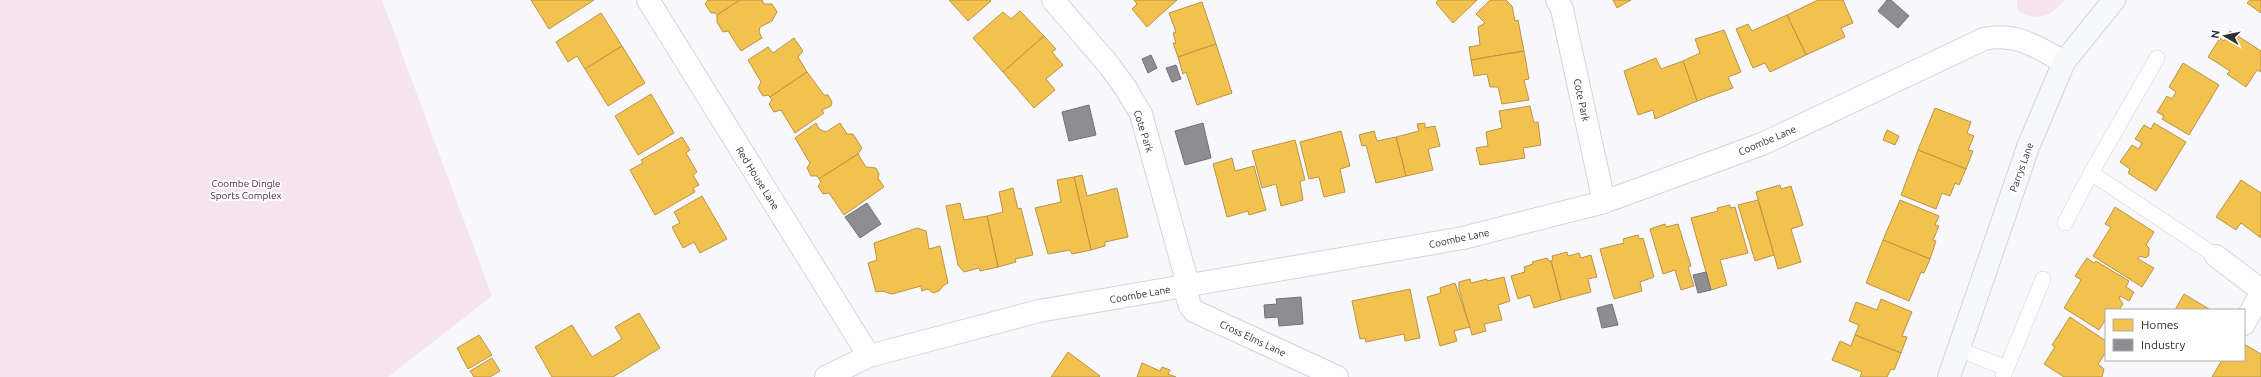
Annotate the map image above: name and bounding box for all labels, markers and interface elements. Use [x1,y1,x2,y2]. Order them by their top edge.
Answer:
north arrow [2205,16,2245,56]
text: N [2209,29,2222,39]
street label: Cote Park [1572,78,1591,123]
street label: Cote Park [1132,109,1155,154]
street label: Coombe Lane [1737,123,1798,158]
street label: Parrys Lane [2007,141,2035,193]
street label: Red House Lane [734,145,781,212]
park label: Coombe Dingle Sports Complex [211,178,281,201]
street label: Coombe Lane [1428,227,1490,250]
street label: Coombe Lane [1109,284,1171,305]
legend [2105,309,2245,361]
street label: Cross Elms Lane [1218,318,1288,359]
text: Homes [2141,318,2179,331]
text: Industry [2141,338,2186,351]

